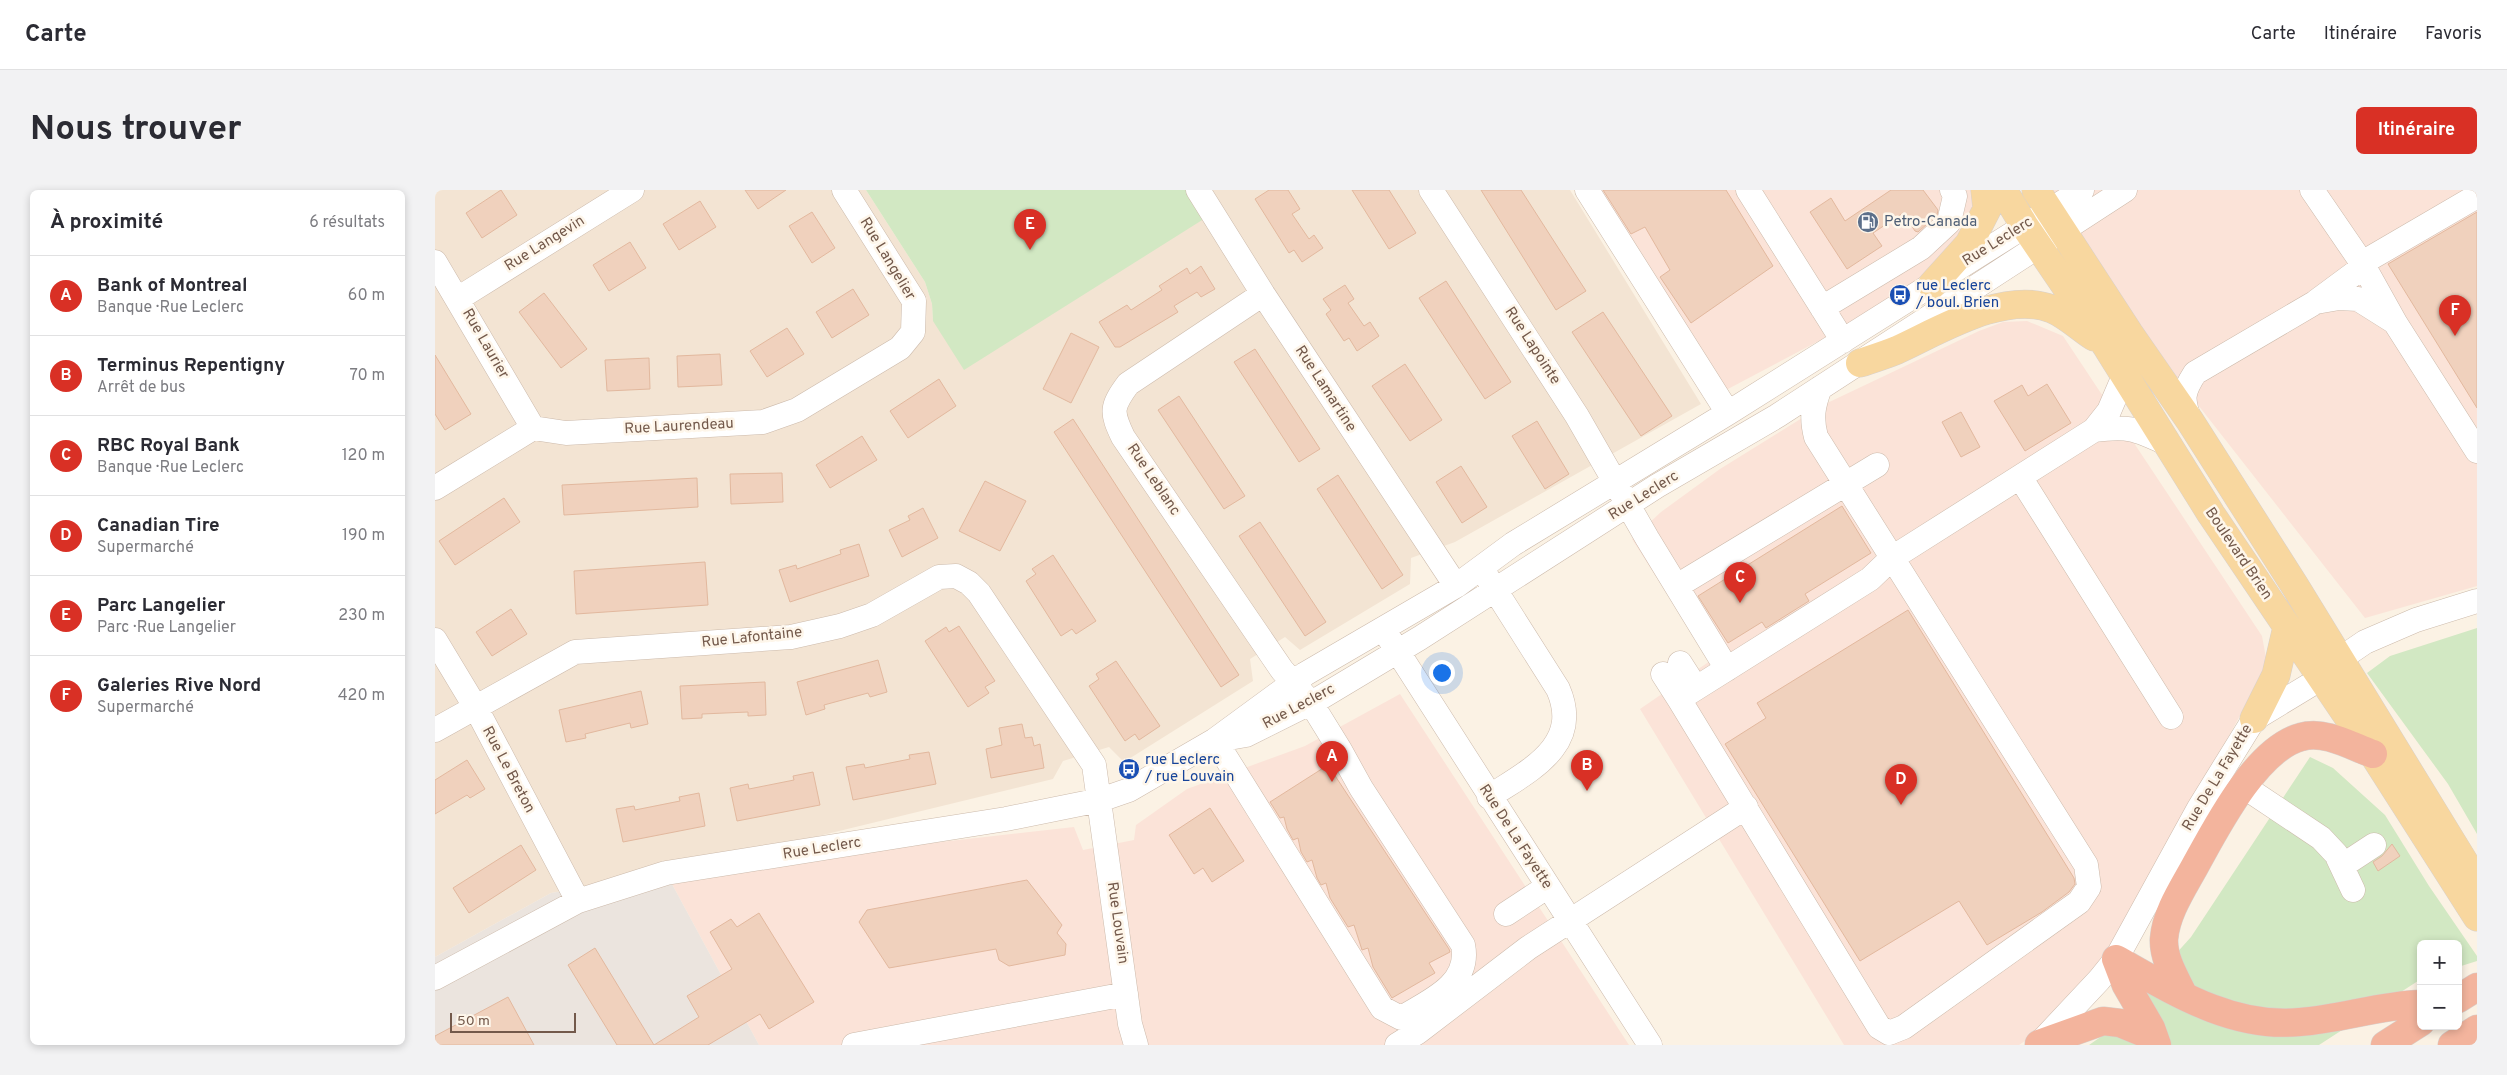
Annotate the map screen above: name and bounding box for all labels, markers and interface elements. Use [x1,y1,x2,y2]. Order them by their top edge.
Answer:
text: Carte [25,20,87,50]
text: Carte [2251,23,2296,46]
text: Itinéraire [2324,23,2397,46]
text: Favoris [2425,23,2482,46]
button: Itinéraire [2356,107,2477,154]
text: Nous trouver [30,108,242,152]
text: À proximité [50,209,163,236]
pin: E [1014,209,1046,250]
fuel station icon: Petro-Canada [1856,210,1880,234]
street label: Rue Langevin [501,212,589,276]
text: 6 résultats [309,213,385,233]
place label: Petro-Canada [1884,213,1977,232]
street label: Rue Leclerc [1959,213,2037,271]
street label: Rue Langelier [855,214,919,304]
text: Bank of Montreal [97,274,247,298]
place label: rue Leclerc / boul. Brien [1915,277,1999,313]
bus stop icon: rue Leclerc / boul. Brien [1888,283,1912,307]
text: A [60,286,72,306]
text: 60 m [348,286,385,306]
pin: F [2439,295,2471,336]
text: Banque · Rue Leclerc [97,298,244,318]
street label: Rue Lapointe [1500,304,1564,388]
street label: Rue Laurier [457,305,513,383]
street label: Rue Lamartine [1290,342,1360,436]
text: Terminus Repentigny [97,354,285,378]
text: B [60,366,72,386]
text: 70 m [350,366,385,386]
text: Arrêt de bus [97,378,186,398]
street label: Rue Laurendeau [624,415,734,439]
text: RBC Royal Bank [97,434,240,458]
street label: Rue Leblanc [1122,440,1184,520]
text: C [61,446,71,466]
text: 120 m [342,446,385,466]
text: Banque · Rue Leclerc [97,458,244,478]
street label: Rue Leclerc [1605,467,1683,525]
street label: Boulevard Brien [2200,504,2276,604]
text: Canadian Tire [97,514,220,538]
text: D [60,526,72,546]
text: 190 m [342,526,385,546]
text: Supermarché [97,538,194,558]
pin: C [1724,562,1756,603]
text: Parc Langelier [97,594,226,618]
text: E [61,606,71,626]
text: 230 m [338,606,385,626]
text: Parc · Rue Langelier [97,618,236,638]
street label: Rue Lafontaine [701,623,803,653]
your location [1429,660,1455,686]
text: Galeries Rive Nord [97,674,261,698]
street label: Rue Leclerc [1260,680,1338,734]
text: F [61,686,71,706]
text: 420 m [338,686,385,706]
text: Supermarché [97,698,194,718]
street label: Rue De La Fayette [2179,721,2257,835]
street label: Rue Le Breton [477,724,539,816]
pin: A [1316,741,1348,782]
pin: B [1571,750,1603,791]
place label: rue Leclerc / rue Louvain [1144,751,1234,787]
bus stop icon: rue Leclerc / rue Louvain [1117,757,1141,781]
pin: D [1885,764,1917,805]
street label: Rue De La Fayette [1474,781,1556,893]
street label: Rue Leclerc [781,833,863,865]
street label: Rue Louvain [1102,881,1132,965]
map controls [2417,940,2462,1030]
button: + [2417,940,2462,985]
button: − [2417,985,2462,1030]
scale bar [450,1010,576,1033]
text: 50 m [457,1013,490,1030]

